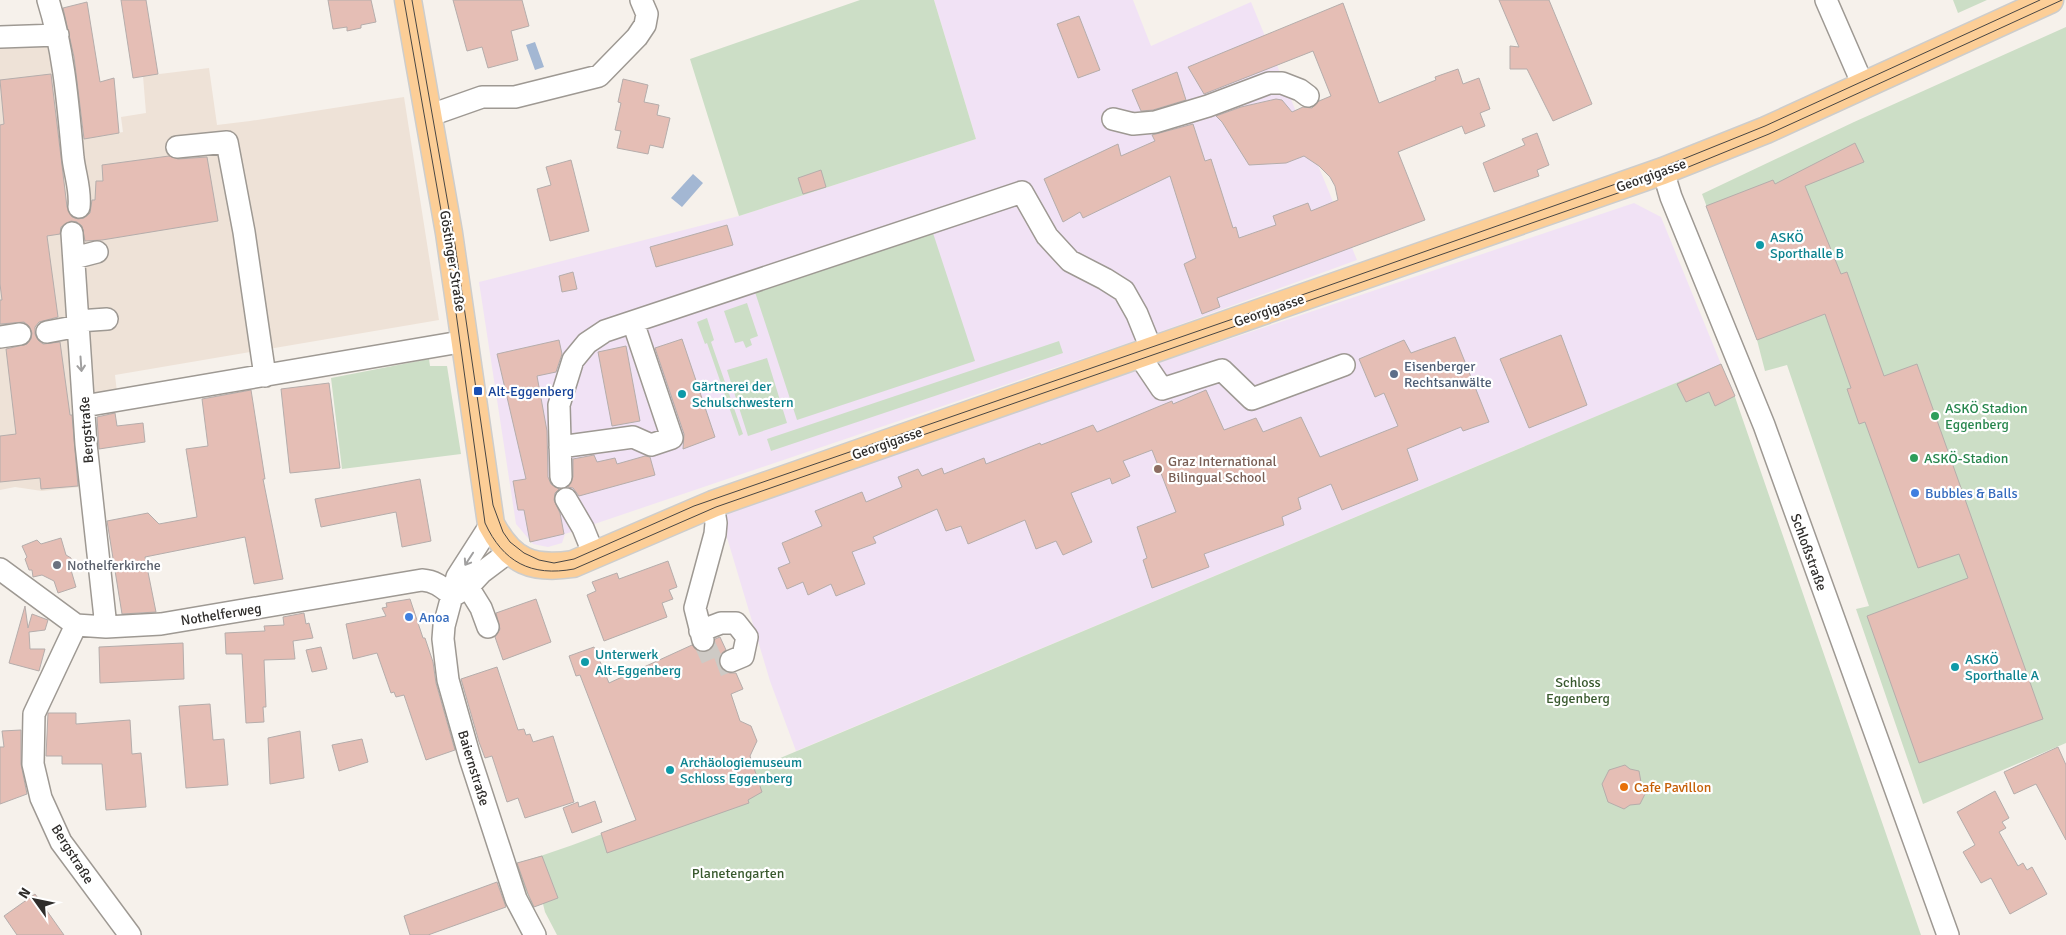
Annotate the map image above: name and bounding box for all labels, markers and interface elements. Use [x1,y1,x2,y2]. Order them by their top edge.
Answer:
street label: Georgigasse [1614,155,1688,196]
street label: Göstinger Straße [436,209,469,313]
place label: ASKÖ Sporthalle B [1770,229,1844,262]
marker: ASKÖ Sporthalle B [1754,239,1766,251]
street label: Georgigasse [1232,291,1307,330]
one-way arrow [76,355,86,371]
place label: Eisenberger Rechtsanwälte [1404,358,1492,391]
marker: Eisenberger Rechtsanwälte [1388,368,1400,380]
place label: Gärtnerei der Schulschwestern [692,378,794,411]
place label: Alt-Eggenberg [488,383,574,400]
marker: Alt-Eggenberg [472,385,484,397]
marker: Gärtnerei der Schulschwestern [676,388,688,400]
street label: Bergstraße [76,396,97,464]
place label: ASKÖ Stadion Eggenberg [1945,400,2028,433]
marker: ASKÖ Stadion Eggenberg [1929,410,1941,422]
street label: Georgigasse [850,424,925,463]
place label: ASKÖ-Stadion [1924,450,2008,467]
marker: ASKÖ-Stadion [1908,452,1920,464]
place label: Graz International Bilingual School [1168,453,1277,486]
marker: Graz International Bilingual School [1152,463,1164,475]
place label: Bubbles & Balls [1925,485,2018,502]
marker: Bubbles & Balls [1909,487,1921,499]
street label: Schloßstraße [1787,511,1830,593]
one-way arrow [464,551,474,565]
place label: Nothelferkirche [67,557,161,574]
marker: Nothelferkirche [51,559,63,571]
street label: Nothelferweg [179,600,263,629]
place label: Anoa [419,609,450,626]
marker: Anoa [403,611,415,623]
place label: Unterwerk Alt-Eggenberg [595,646,681,679]
place label: ASKÖ Sporthalle A [1965,651,2040,684]
marker: Unterwerk Alt-Eggenberg [579,656,591,668]
marker: ASKÖ Sporthalle A [1949,661,1961,673]
park label: Schloss Eggenberg [1546,674,1610,707]
street label: Baiernstraße [454,728,493,808]
place label: Archäologiemuseum Schloss Eggenberg [680,754,802,787]
marker: Archäologiemuseum Schloss Eggenberg [664,764,676,776]
place label: Cafe Pavillon [1634,779,1711,796]
marker: Cafe Pavillon [1618,781,1630,793]
street label: Bergstraße [48,821,97,887]
park label: Planetengarten [692,865,784,882]
north arrow [10,875,60,925]
text: N [15,884,34,902]

